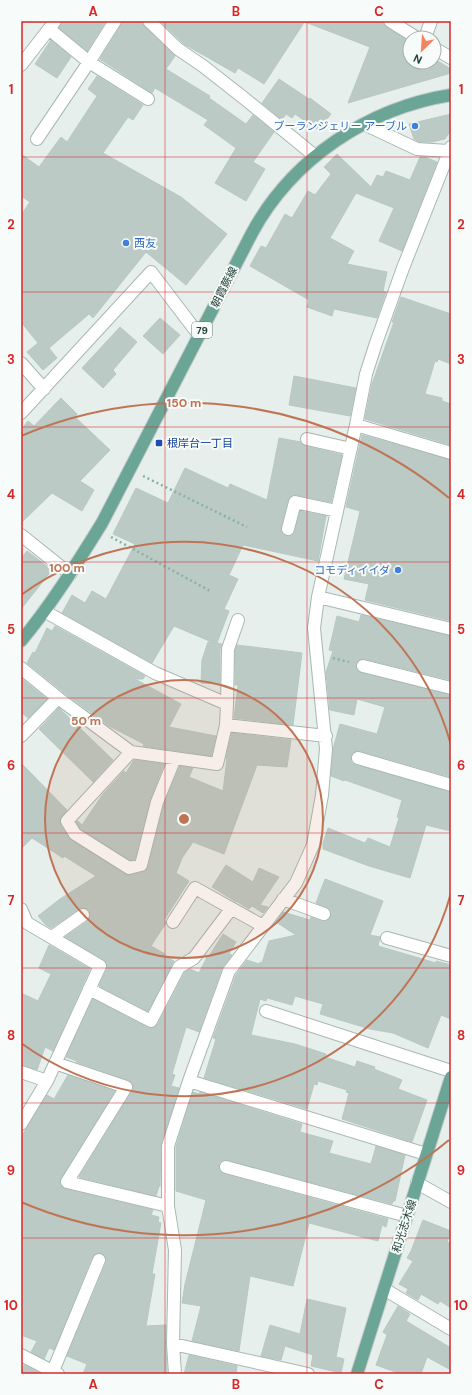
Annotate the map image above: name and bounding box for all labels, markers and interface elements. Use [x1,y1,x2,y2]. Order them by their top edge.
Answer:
text: A [88,3,98,20]
text: B [232,3,240,20]
text: C [374,3,384,20]
north arrow [402,30,442,70]
text: N [411,51,424,67]
text: 1 [9,81,13,98]
text: 1 [459,81,463,98]
place label: ブーランジェリー アーブル [273,119,407,133]
marker: ブーランジェリー アーブル [410,121,420,131]
text: 2 [7,216,15,233]
text: 2 [457,216,465,233]
place label: 西友 [134,236,156,250]
marker: 西友 [121,238,131,248]
street label: 朝霞蕨線 [208,264,240,310]
road number: 79 [192,322,212,338]
text: 3 [7,351,15,368]
text: 3 [457,351,465,368]
text: 150 m [167,395,201,411]
place label: 根岸台一丁目 [167,436,233,450]
marker: 根岸台一丁目 [154,438,164,448]
text: 4 [7,486,15,503]
text: 4 [457,486,465,503]
text: 100 m [49,560,85,576]
place label: コモディイイダ [314,563,390,577]
marker: コモディイイダ [393,565,403,575]
text: 5 [7,621,15,638]
text: 5 [457,621,465,638]
text: 50 m [71,713,101,729]
text: 6 [7,757,15,774]
text: 6 [457,757,465,774]
centre of rings [177,812,191,826]
text: 7 [8,892,15,909]
text: 7 [458,892,465,909]
text: 8 [7,1027,15,1044]
text: 8 [457,1027,465,1044]
text: 9 [7,1162,15,1179]
text: 9 [457,1162,465,1179]
street label: 和光志木線 [389,1198,419,1254]
text: 10 [4,1297,18,1314]
text: 10 [454,1297,468,1314]
text: A [88,1376,98,1393]
text: B [232,1376,240,1393]
text: C [374,1376,384,1393]

